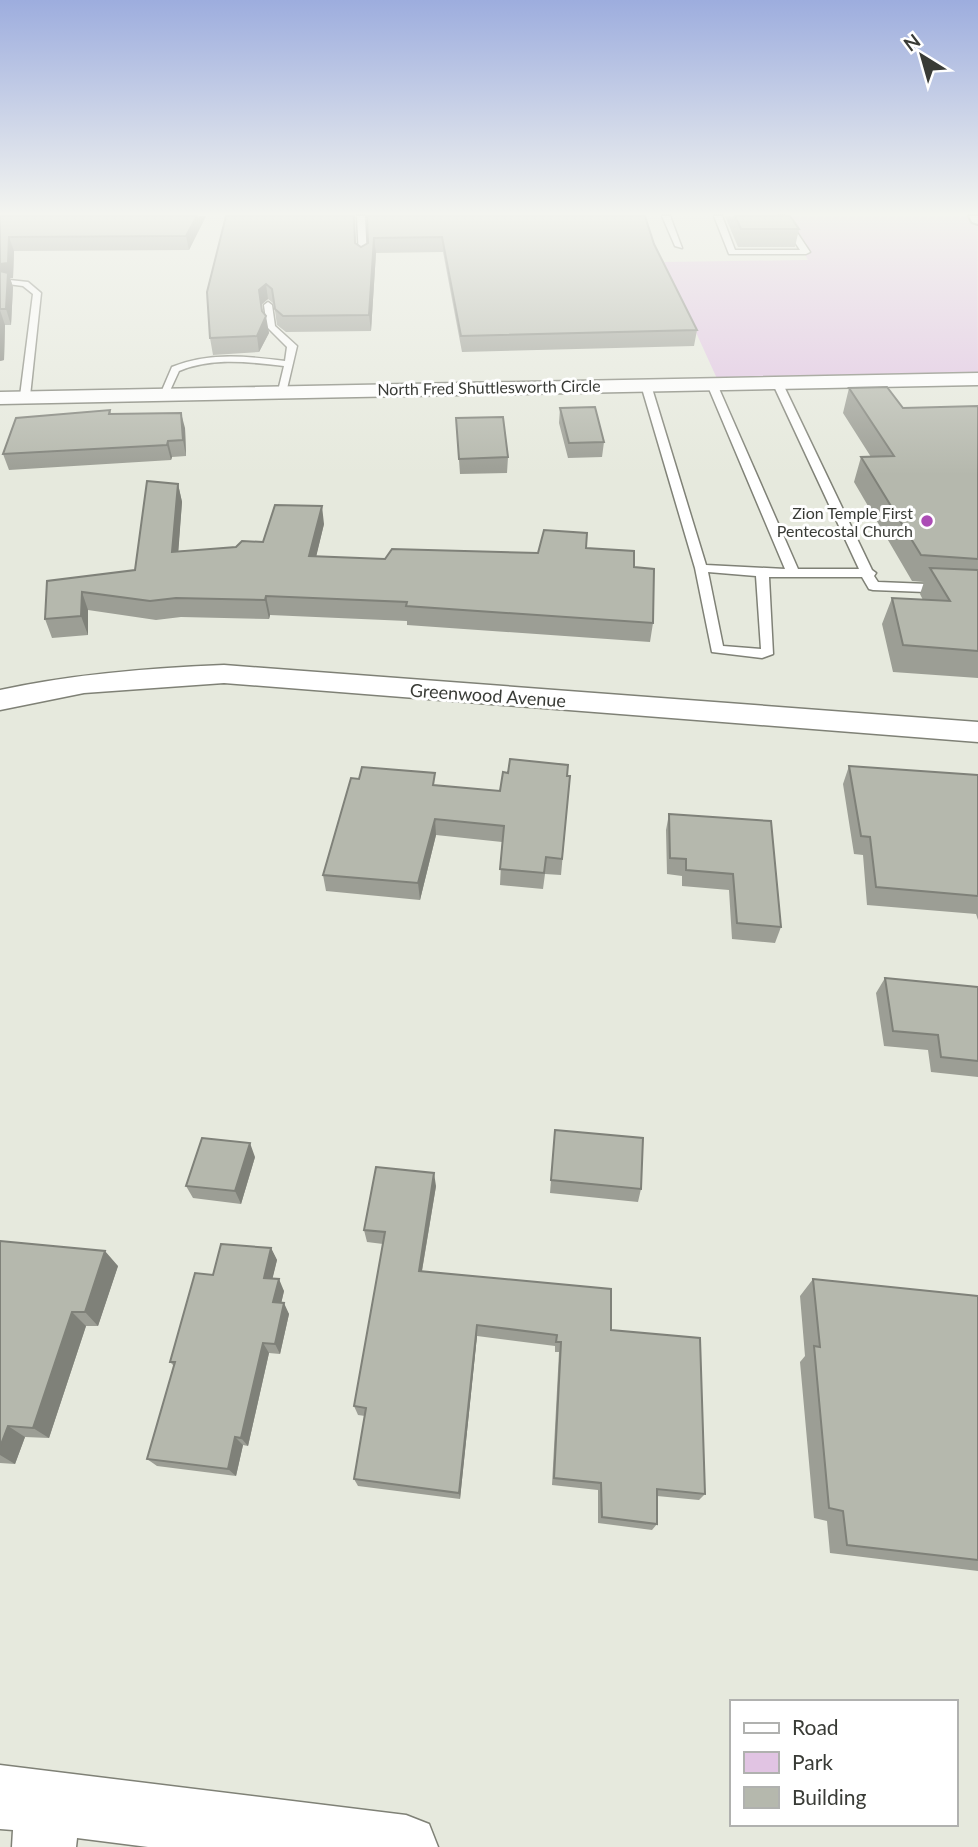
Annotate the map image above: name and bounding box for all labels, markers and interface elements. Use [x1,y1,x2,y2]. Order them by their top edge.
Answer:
north arrow [887,21,957,91]
text: N [899,28,924,56]
street label: North Fred Shuttlesworth Circle [377,376,601,398]
place label: Zion Temple First Pentecostal Church [777,503,913,540]
marker: Zion Temple First Pentecostal Church [919,513,935,529]
street label: Greenwood Avenue [409,679,567,711]
legend [730,1700,957,1826]
text: Road [792,1714,839,1739]
text: Park [792,1749,833,1774]
text: Building [792,1784,867,1809]

